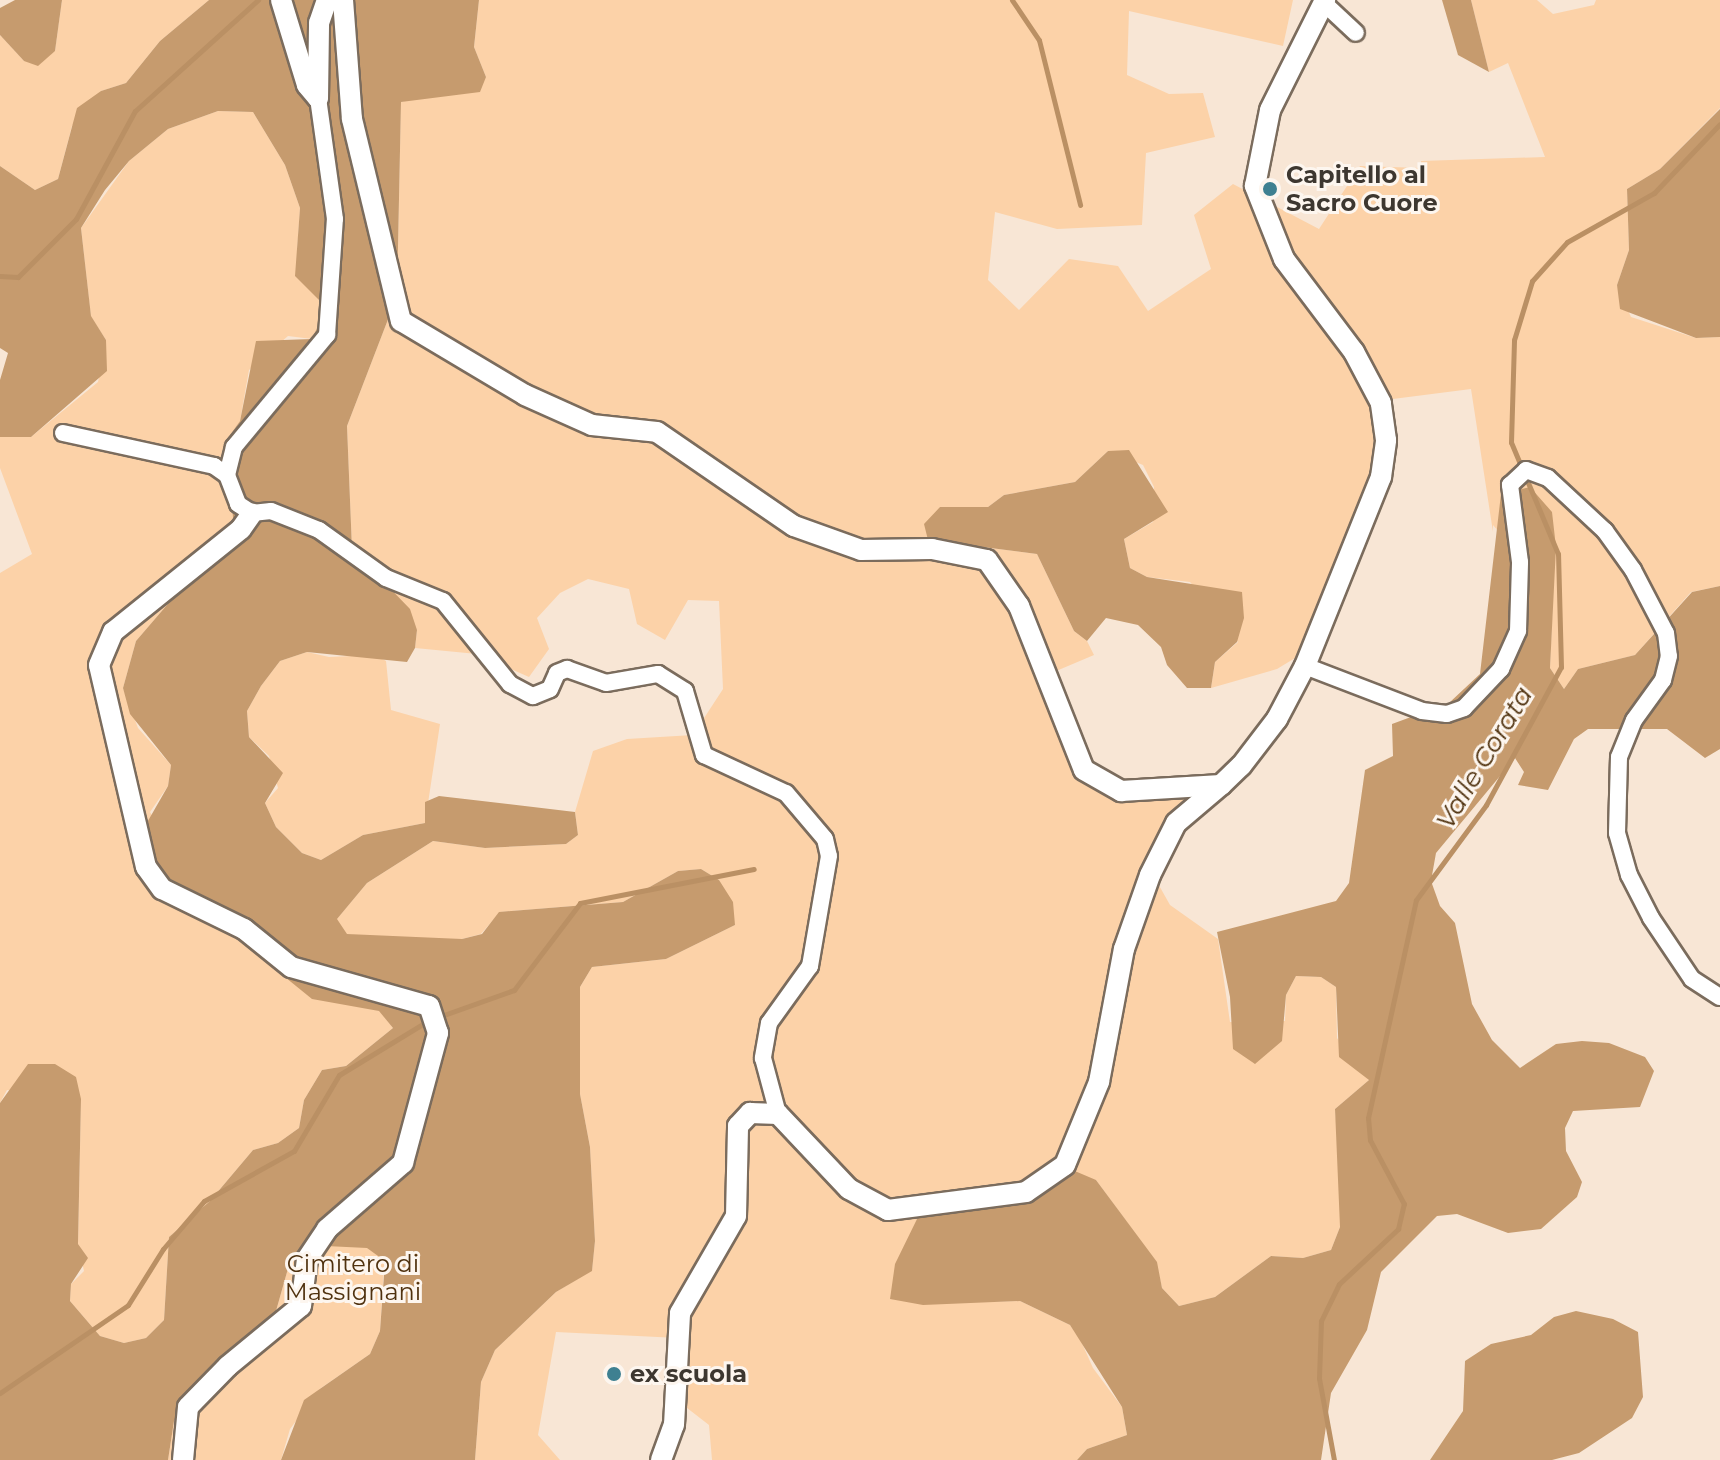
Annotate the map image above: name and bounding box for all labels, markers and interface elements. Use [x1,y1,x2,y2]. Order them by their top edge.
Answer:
place label: Capitello al Sacro Cuore [1286,161,1438,217]
marker: Capitello al Sacro Cuore [1261,180,1279,198]
water label: Valle Corata [1430,681,1540,835]
park label: Cimitero di Massignani [285,1250,421,1306]
place label: ex scuola [630,1360,747,1388]
marker: ex scuola [605,1365,623,1383]

